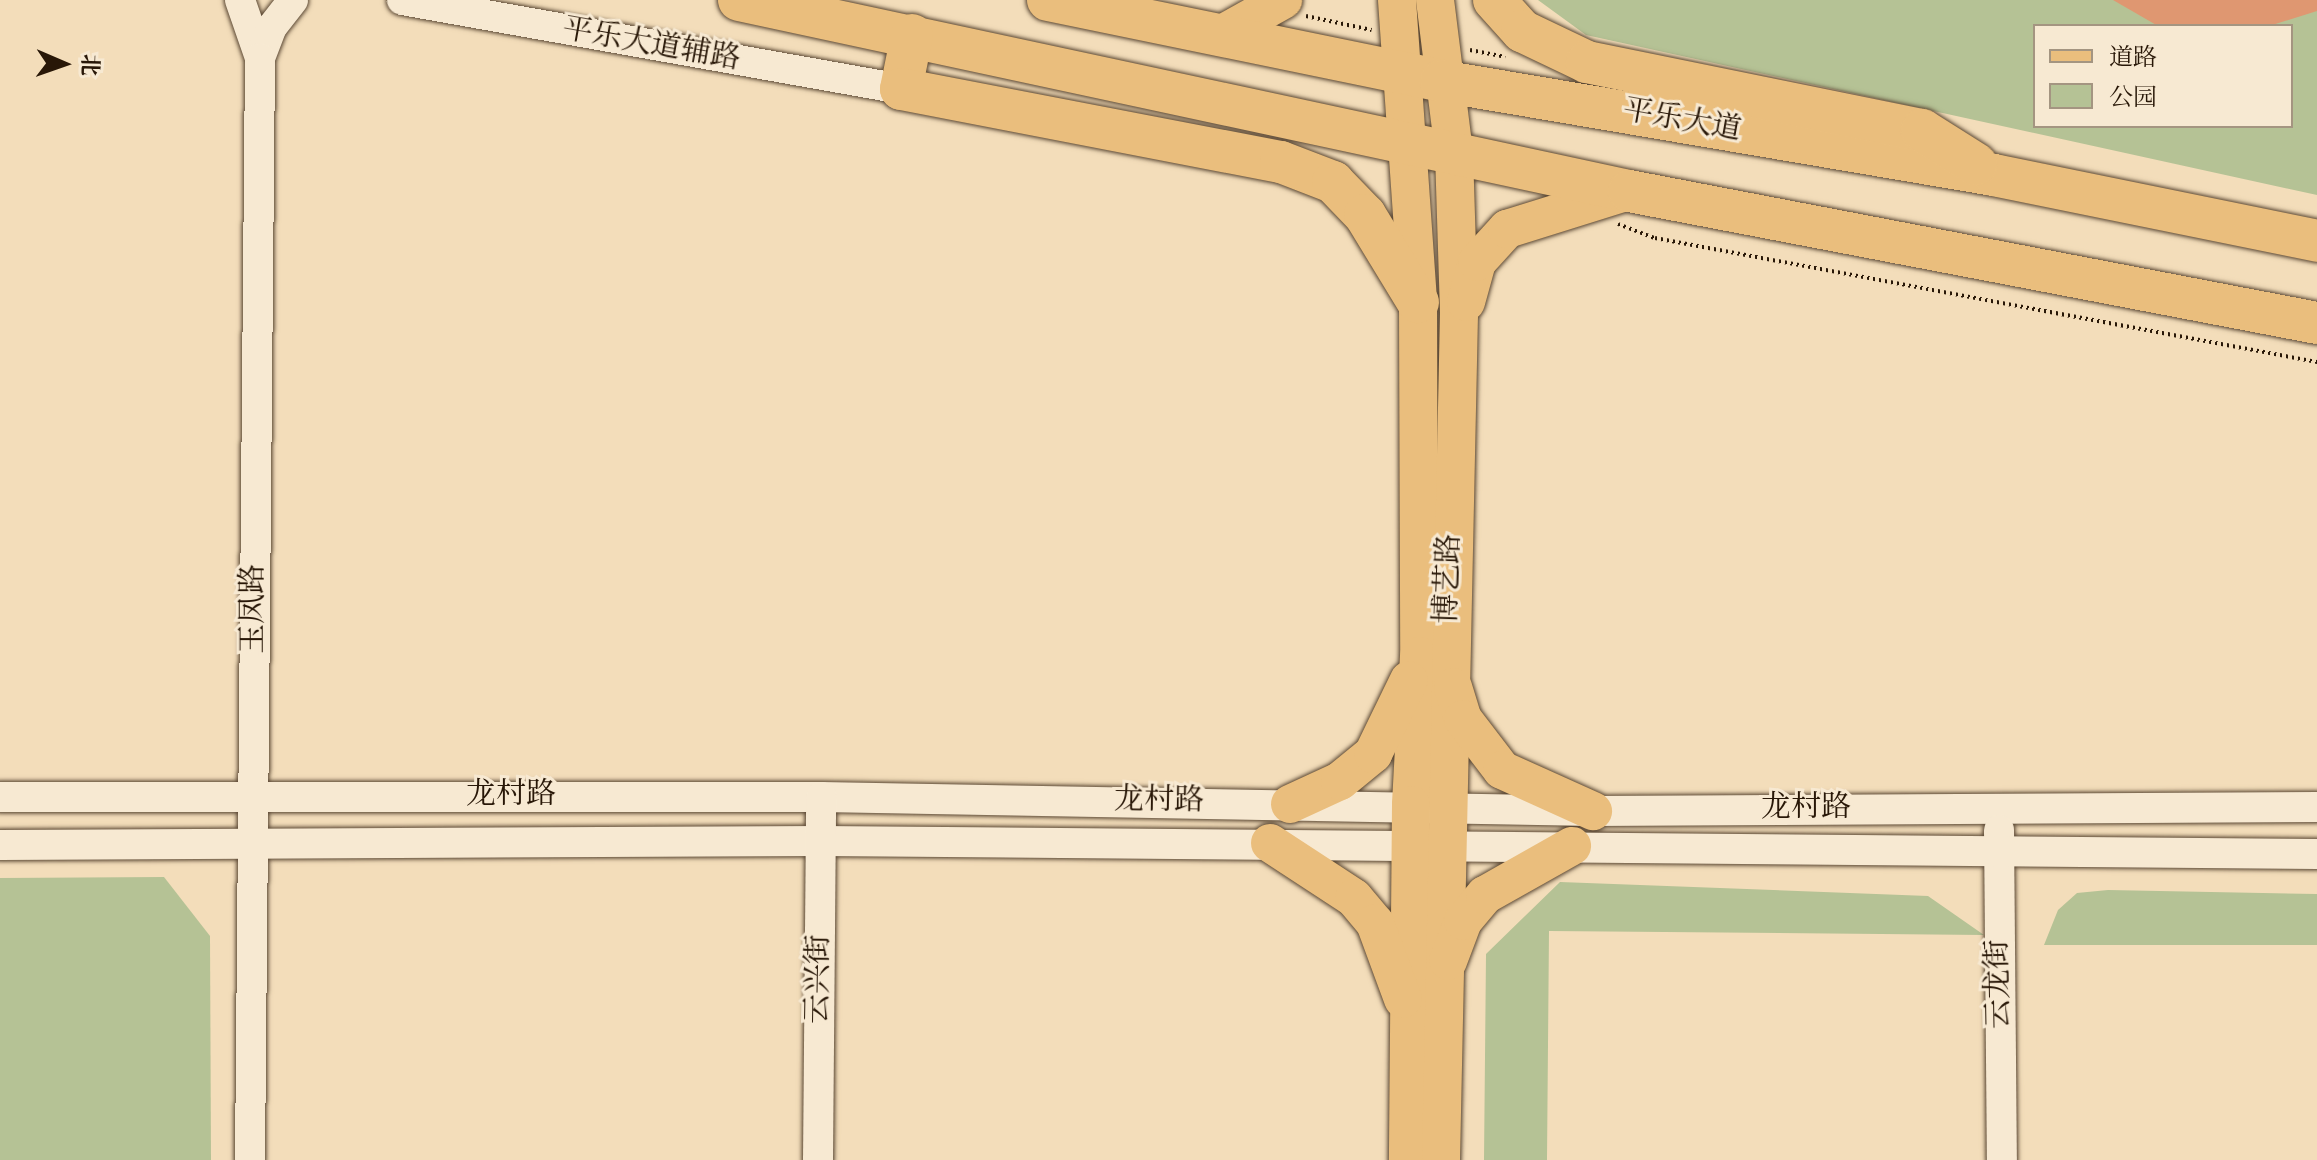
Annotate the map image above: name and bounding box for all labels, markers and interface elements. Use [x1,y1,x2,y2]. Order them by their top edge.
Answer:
street label: 平乐大道辅路 [559,13,743,79]
north arrow [24,24,104,104]
legend [2033,24,2293,128]
text: 道路 [2109,42,2157,76]
text: 北 [72,53,104,76]
text: 公园 [2109,82,2157,116]
street label: 平乐大道 [1620,94,1744,150]
street label: 博艺路 [1430,533,1470,625]
street label: 玉凤路 [237,564,273,654]
street label: 龙村路 [466,778,556,814]
street label: 龙村路 [1114,783,1204,821]
street label: 龙村路 [1761,791,1851,827]
street label: 云兴街 [801,934,839,1024]
street label: 云龙街 [1981,939,2019,1029]

